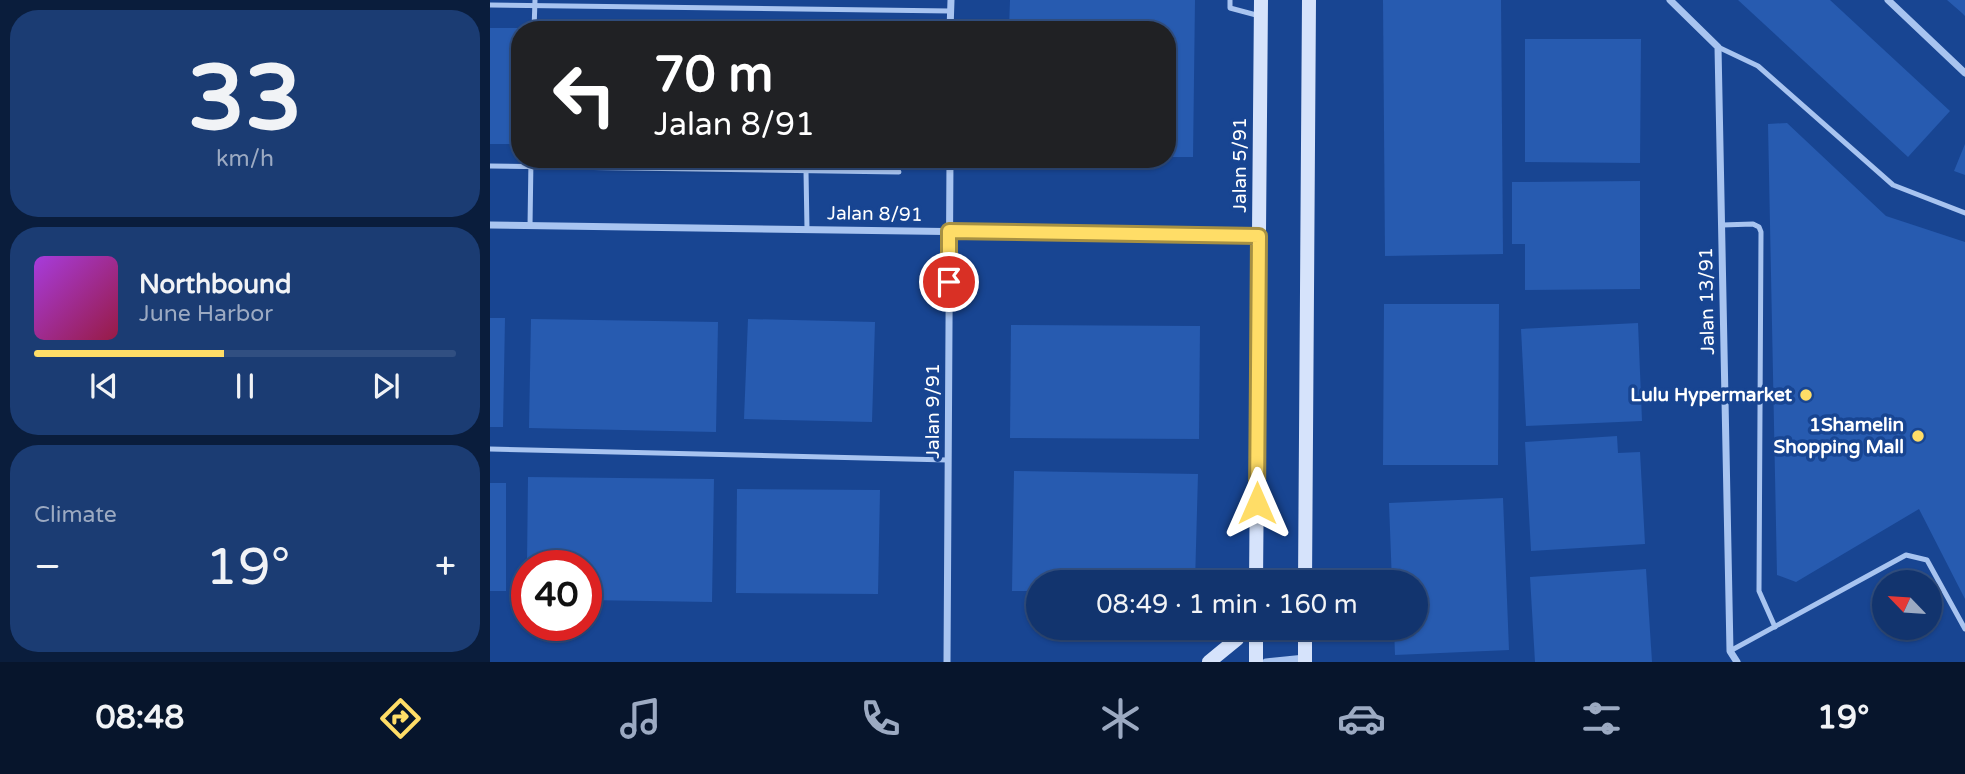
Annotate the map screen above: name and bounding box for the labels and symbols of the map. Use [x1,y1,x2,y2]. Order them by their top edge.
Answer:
street label: Jalan 5/91 [1229,117,1251,213]
street label: Jalan 8/91 [827,202,923,226]
street label: Jalan 13/91 [1695,247,1719,355]
pin [919,252,979,312]
street label: Jalan 9/91 [922,363,944,459]
place label: Lulu Hypermarket [1630,384,1793,407]
marker: Lulu Hypermarket [1798,387,1814,403]
place label: 1Shamelin Shopping Mall [1774,414,1904,459]
marker: 1Shamelin Shopping Mall [1910,428,1926,444]
position arrow [1220,466,1294,540]
speed limit sign: 40 [511,550,602,641]
north arrow [1872,570,1942,640]

